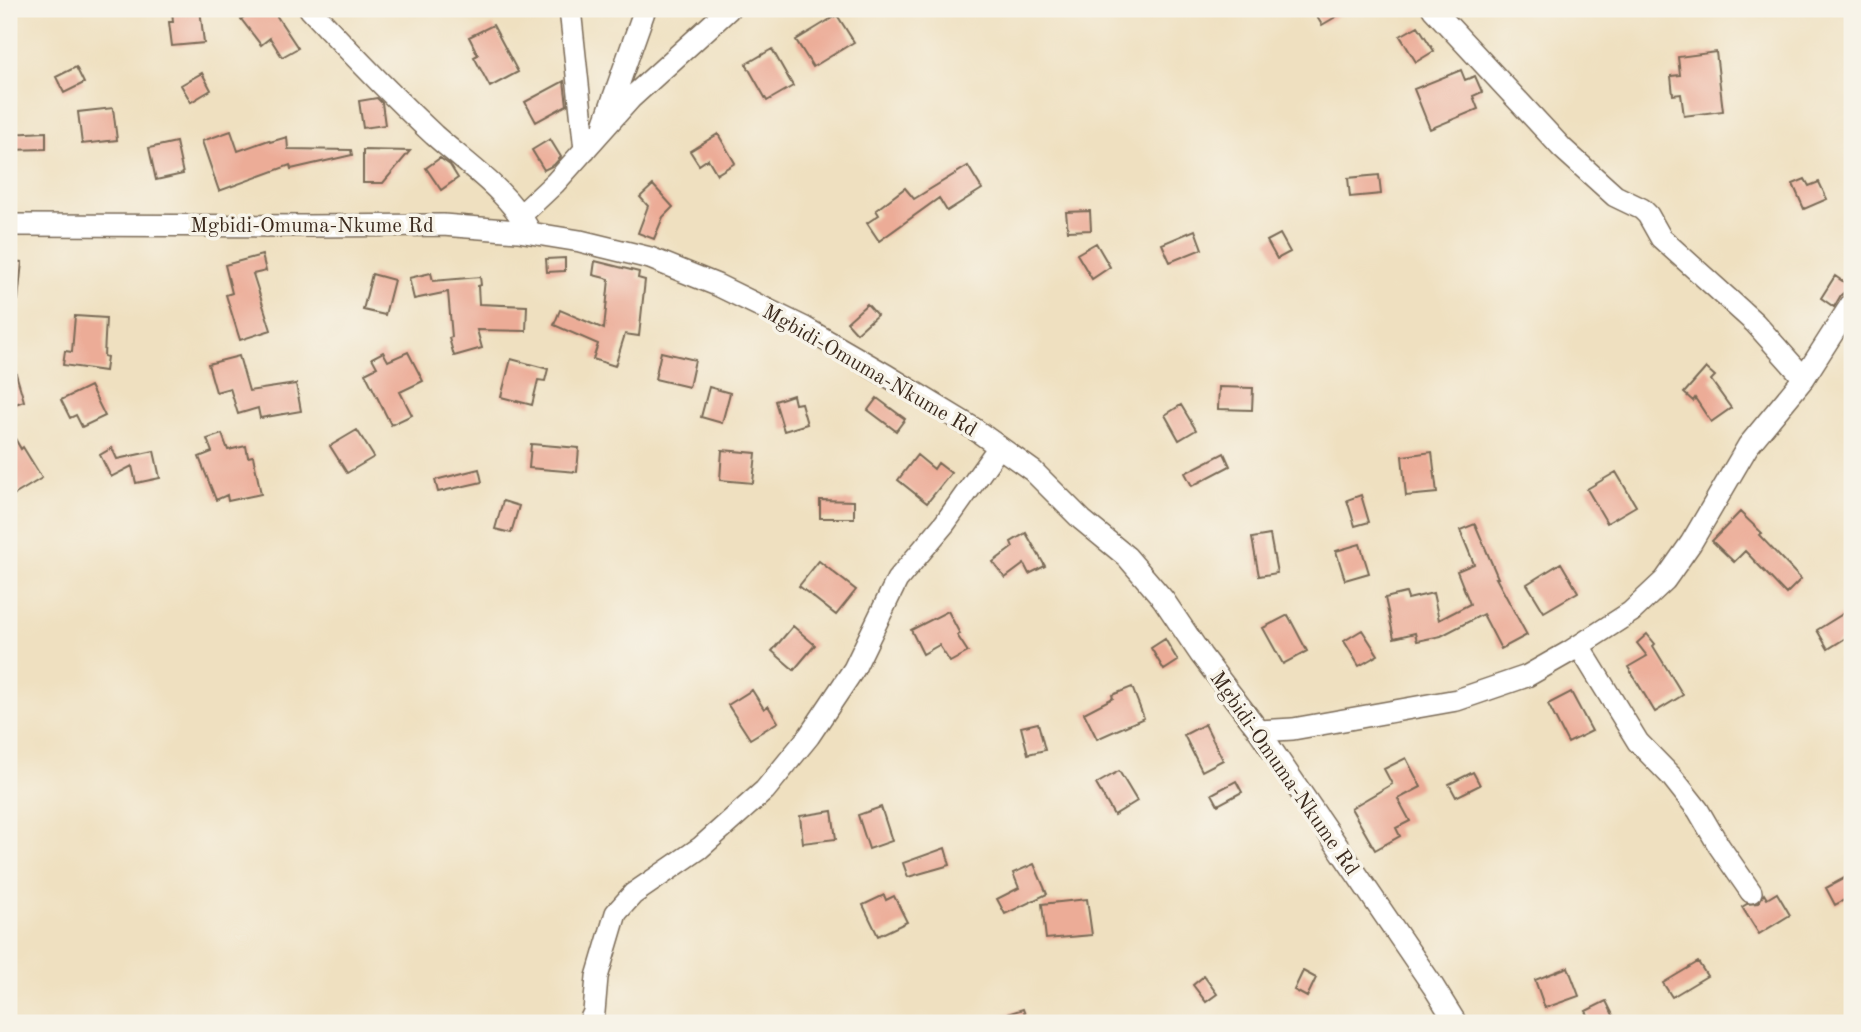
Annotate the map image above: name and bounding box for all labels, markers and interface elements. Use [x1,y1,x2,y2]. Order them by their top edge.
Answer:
street label: Mgbidi-Omuma-Nkume Rd [190,216,434,237]
street label: Mgbidi-Omuma-Nkume Rd [758,301,980,441]
street label: Mgbidi-Omuma-Nkume Rd [1205,668,1362,880]

